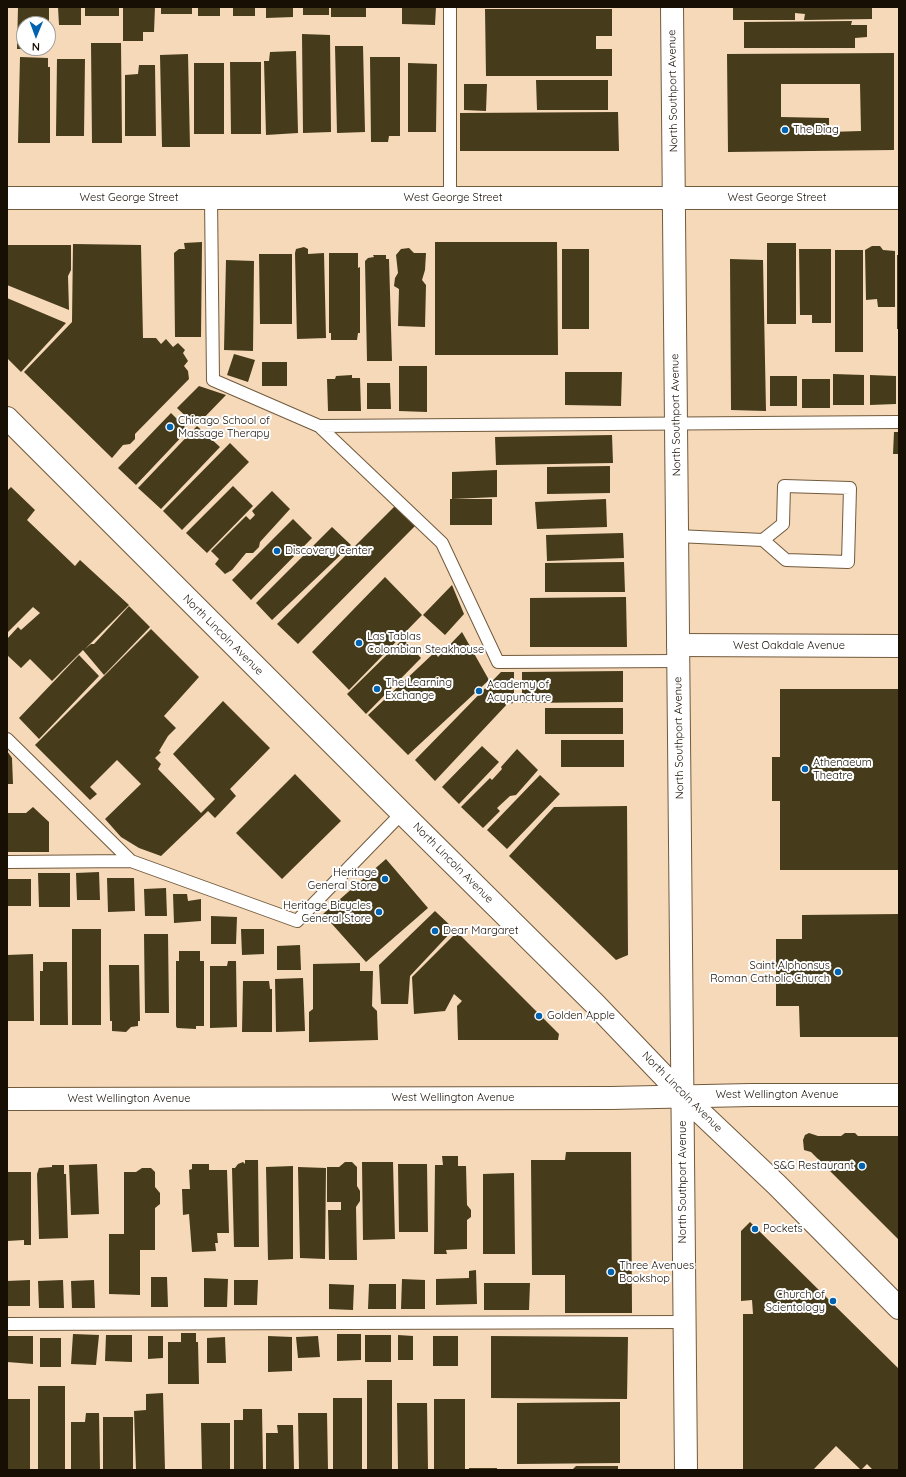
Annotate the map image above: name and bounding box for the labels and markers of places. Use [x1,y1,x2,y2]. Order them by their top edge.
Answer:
place label: The Diag [793,123,839,137]
marker: The Diag [780,125,790,135]
place label: Chicago School of Massage Therapy [178,414,270,440]
marker: Chicago School of Massage Therapy [165,422,175,432]
place label: Discovery Center [285,544,372,558]
marker: Discovery Center [272,546,282,556]
place label: Las Tablas Colombian Steakhouse [367,630,484,656]
marker: Las Tablas Colombian Steakhouse [354,638,364,648]
place label: The Learning Exchange [385,676,452,702]
place label: Academy of Acupuncture [487,678,551,704]
marker: The Learning Exchange [372,684,382,694]
marker: Academy of Acupuncture [474,686,484,696]
place label: Athenaeum Theatre [813,756,872,782]
marker: Athenaeum Theatre [800,764,810,774]
place label: Heritage General Store [308,866,377,892]
marker: Heritage General Store [380,874,390,884]
place label: Heritage Bicycles General Store [283,899,371,925]
marker: Heritage Bicycles General Store [374,907,384,917]
place label: Dear Margaret [443,924,518,938]
marker: Dear Margaret [430,926,440,936]
place label: Saint Alphonsus Roman Catholic Church [710,959,830,985]
marker: Saint Alphonsus Roman Catholic Church [833,967,843,977]
place label: Golden Apple [547,1009,615,1023]
marker: Golden Apple [534,1011,544,1021]
place label: S&G Restaurant [774,1159,854,1173]
marker: S&G Restaurant [857,1161,867,1171]
place label: Pockets [763,1222,803,1236]
marker: Pockets [750,1224,760,1234]
place label: Three Avenues Bookshop [619,1259,694,1285]
marker: Three Avenues Bookshop [606,1267,616,1277]
place label: Church of Scientology [766,1288,825,1314]
marker: Church of Scientology [828,1296,838,1306]

